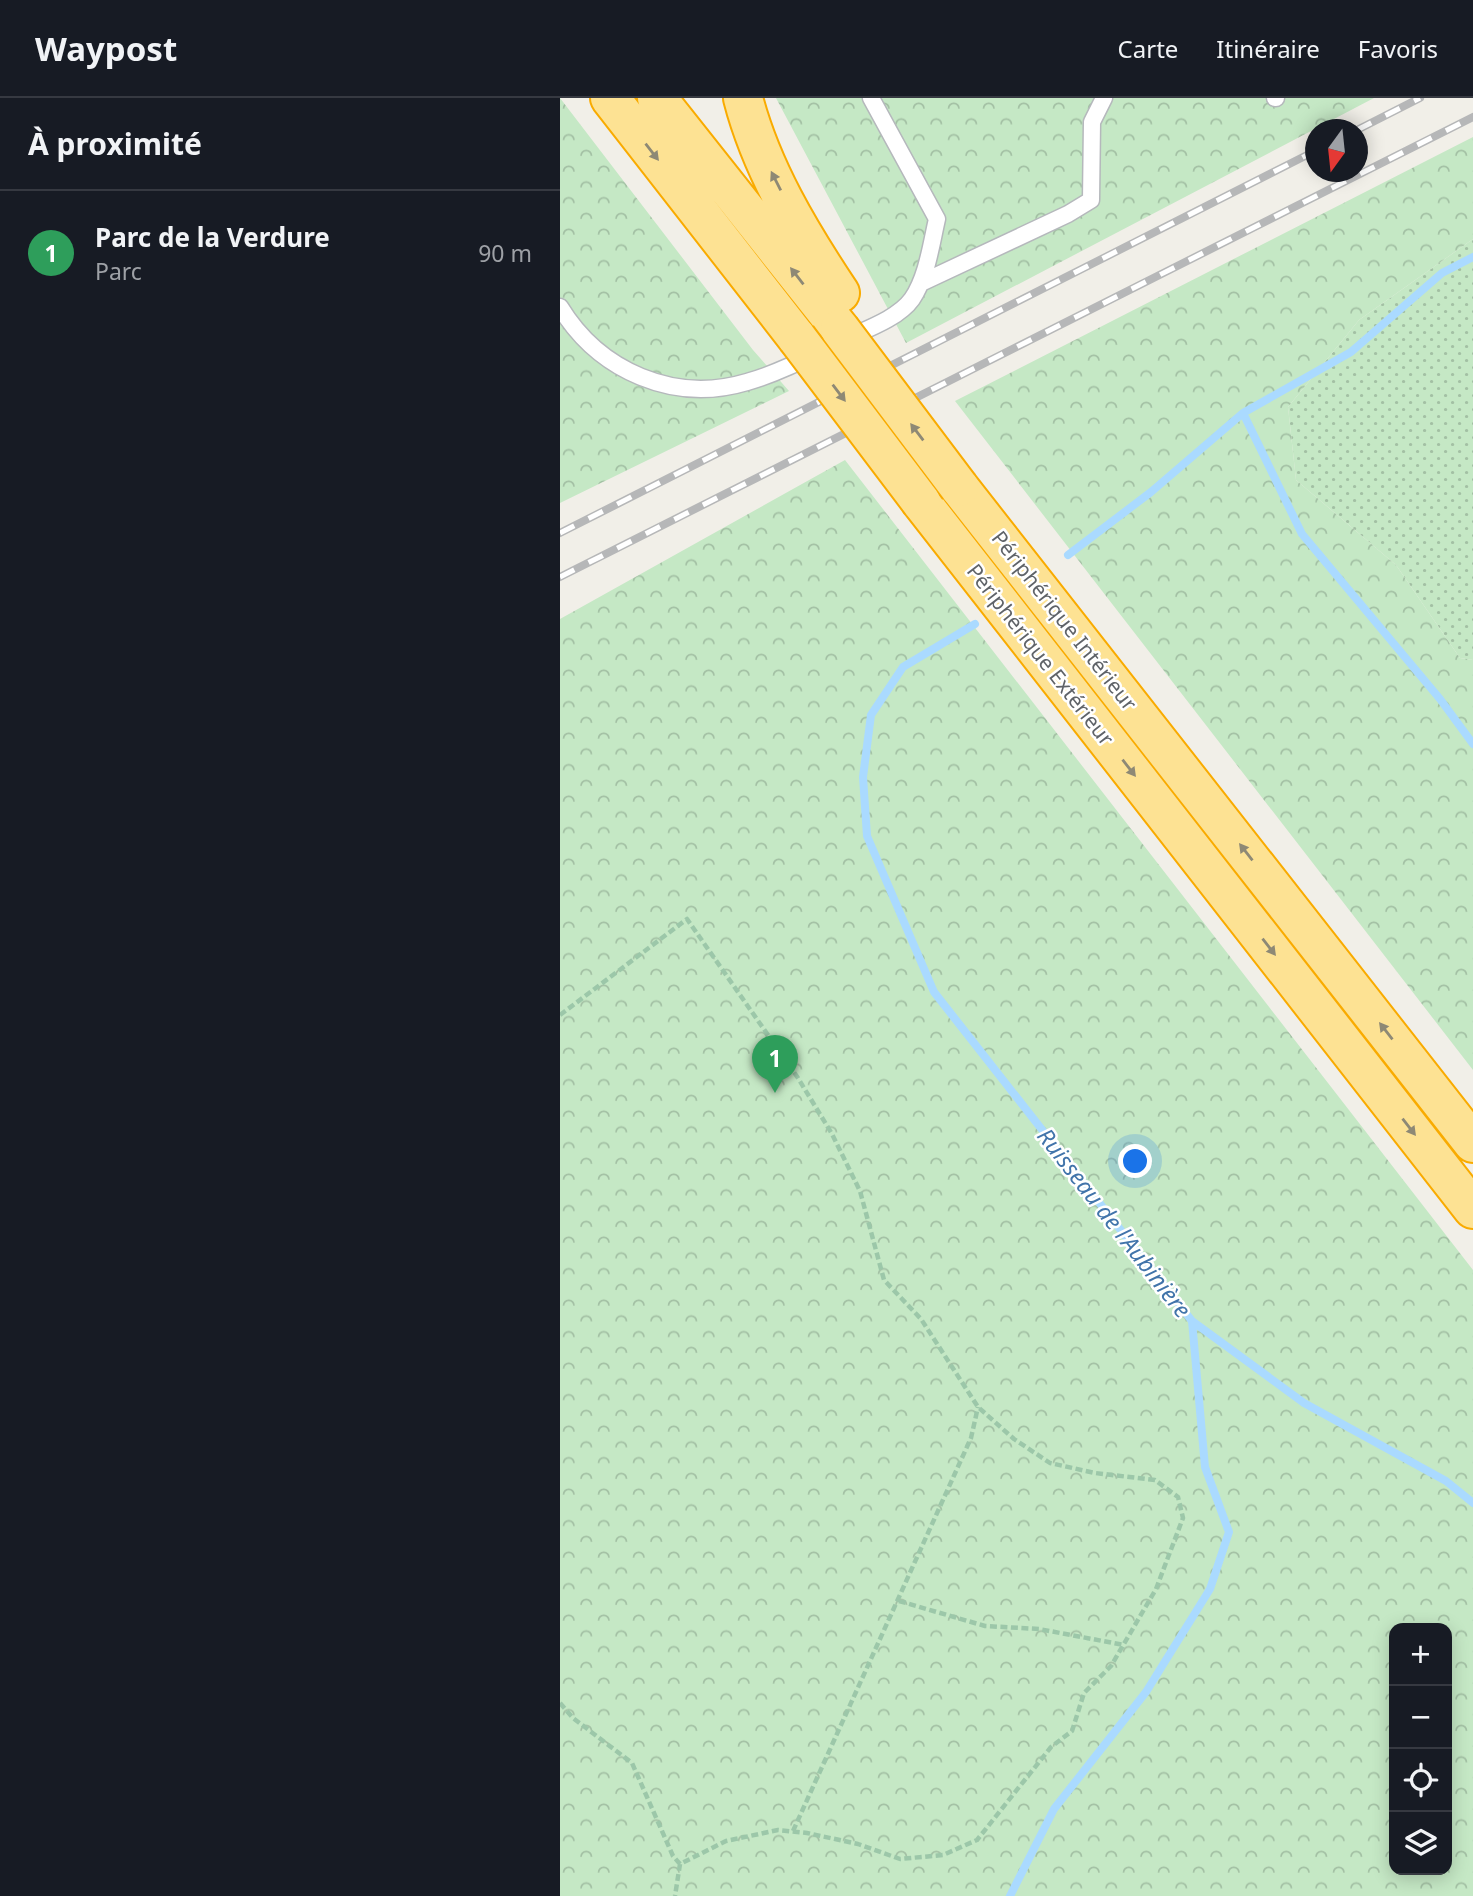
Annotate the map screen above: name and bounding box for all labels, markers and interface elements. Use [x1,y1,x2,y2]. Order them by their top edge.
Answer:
text: Waypost [35,26,177,71]
text: Carte [1118,32,1178,65]
text: Itinéraire [1216,32,1320,65]
text: Favoris [1358,32,1438,65]
north arrow [1305,119,1368,182]
text: À proximité [28,123,202,164]
one-way arrow [645,142,660,160]
one-way arrow [770,171,781,191]
text: Parc de la Verdure [95,219,330,255]
text: 1 [44,237,58,269]
text: 90 m [478,237,532,269]
text: Parc [95,255,142,287]
one-way arrow [790,267,805,285]
one-way arrow [831,383,846,401]
one-way arrow [911,423,925,441]
street label: Périphérique Intérieur [986,525,1144,716]
street label: Périphérique Extérieur [961,558,1121,751]
one-way arrow [1121,759,1136,777]
one-way arrow [1238,843,1253,861]
one-way arrow [1261,938,1276,956]
one-way arrow [1379,1022,1393,1040]
pin: 1 [752,1035,798,1093]
one-way arrow [1401,1118,1415,1136]
water label: Ruisseau de l'Aubinière [1031,1121,1199,1324]
your location [1118,1144,1152,1178]
map controls [1389,1623,1452,1875]
button: + [1389,1623,1452,1686]
button: − [1389,1686,1452,1749]
button: locate [1389,1749,1452,1812]
button: layers [1389,1812,1452,1875]

